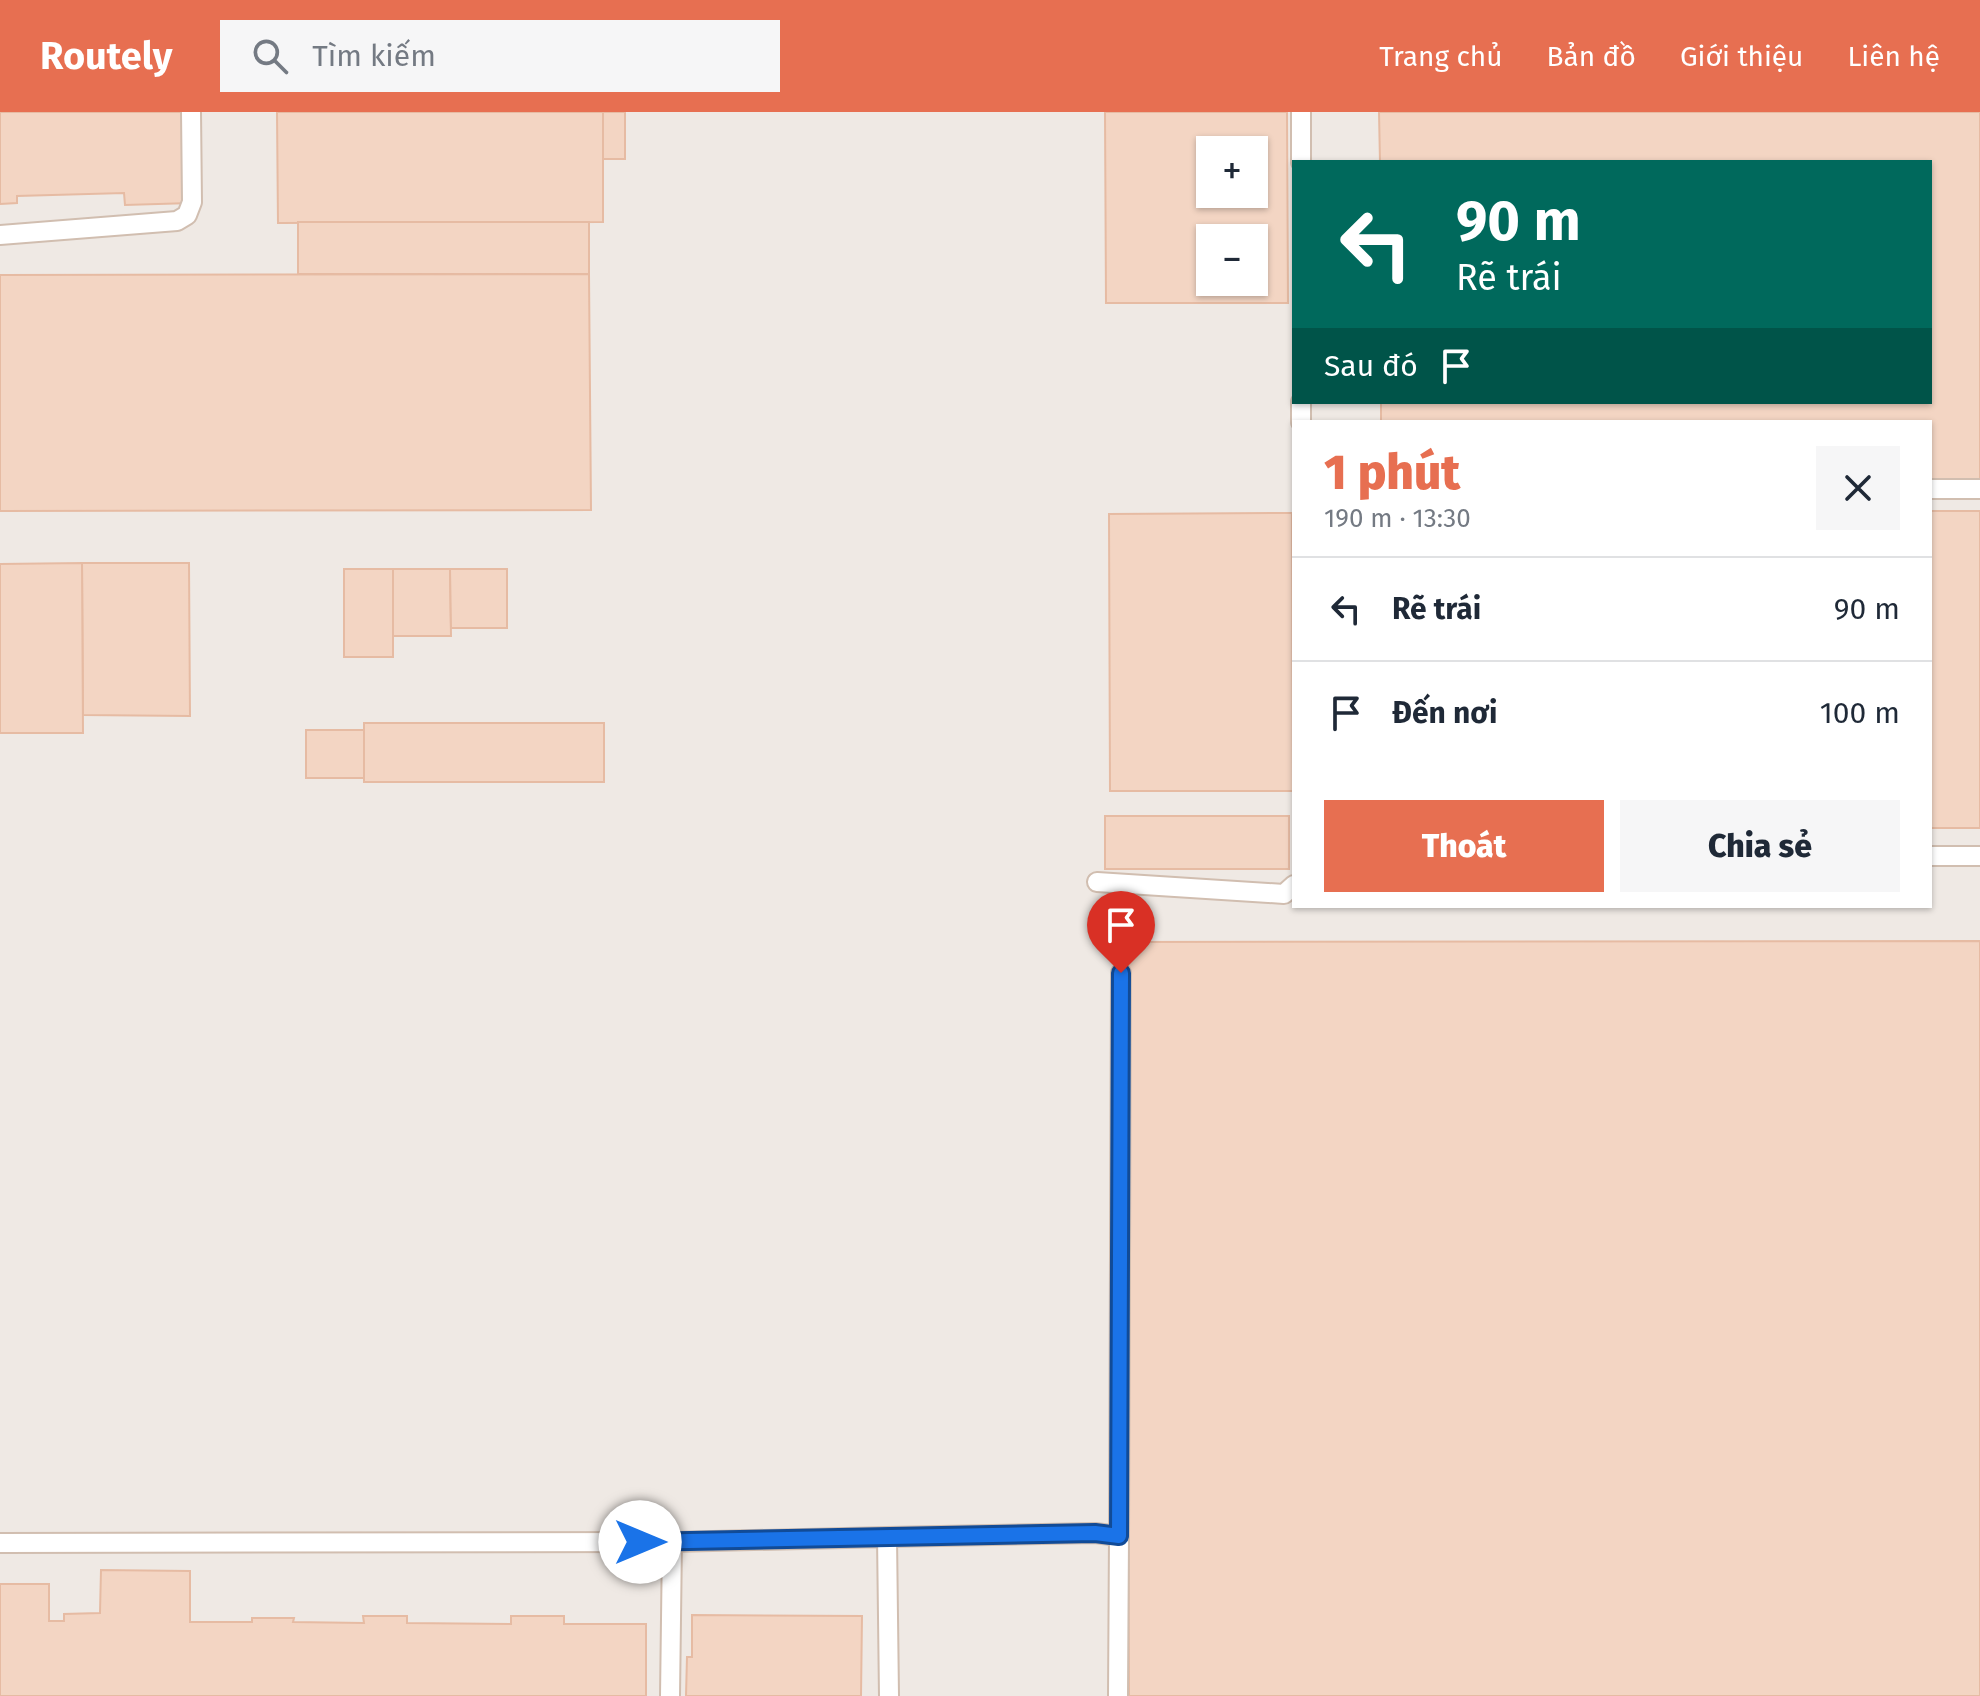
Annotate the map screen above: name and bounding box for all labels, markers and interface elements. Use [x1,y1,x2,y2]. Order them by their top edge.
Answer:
search box [220,20,780,92]
text: Routely [40,33,172,79]
icon: search [248,34,292,78]
text: Tìm kiếm [312,38,436,74]
text: Trang chủ [1379,40,1503,73]
text: Bản đồ [1547,40,1636,73]
text: Giới thiệu [1680,40,1803,73]
text: Liên hệ [1847,40,1940,73]
map controls [1196,136,1268,296]
button: + [1196,136,1268,208]
text: 90 m [1456,188,1581,255]
icon: left [1324,192,1428,296]
button: − [1196,224,1268,296]
text: Rẽ trái [1456,256,1562,300]
icon: arrive [1434,344,1478,388]
text: Sau đó [1324,348,1418,384]
text: 1 phút [1324,444,1460,502]
button: close [1816,446,1900,530]
text: 190 m · 13:30 [1324,503,1471,534]
icon: left [1324,587,1368,631]
text: Rẽ trái [1392,591,1481,627]
text: 90 m [1834,591,1900,627]
icon: arrive [1324,691,1368,735]
text: Đến nơi [1392,695,1497,731]
text: 100 m [1820,695,1900,731]
button: Thoát [1324,800,1604,892]
button: Chia sẻ [1620,800,1900,892]
pin [1087,891,1155,973]
icon: arrive [1099,903,1143,947]
position arrow [598,1500,682,1584]

